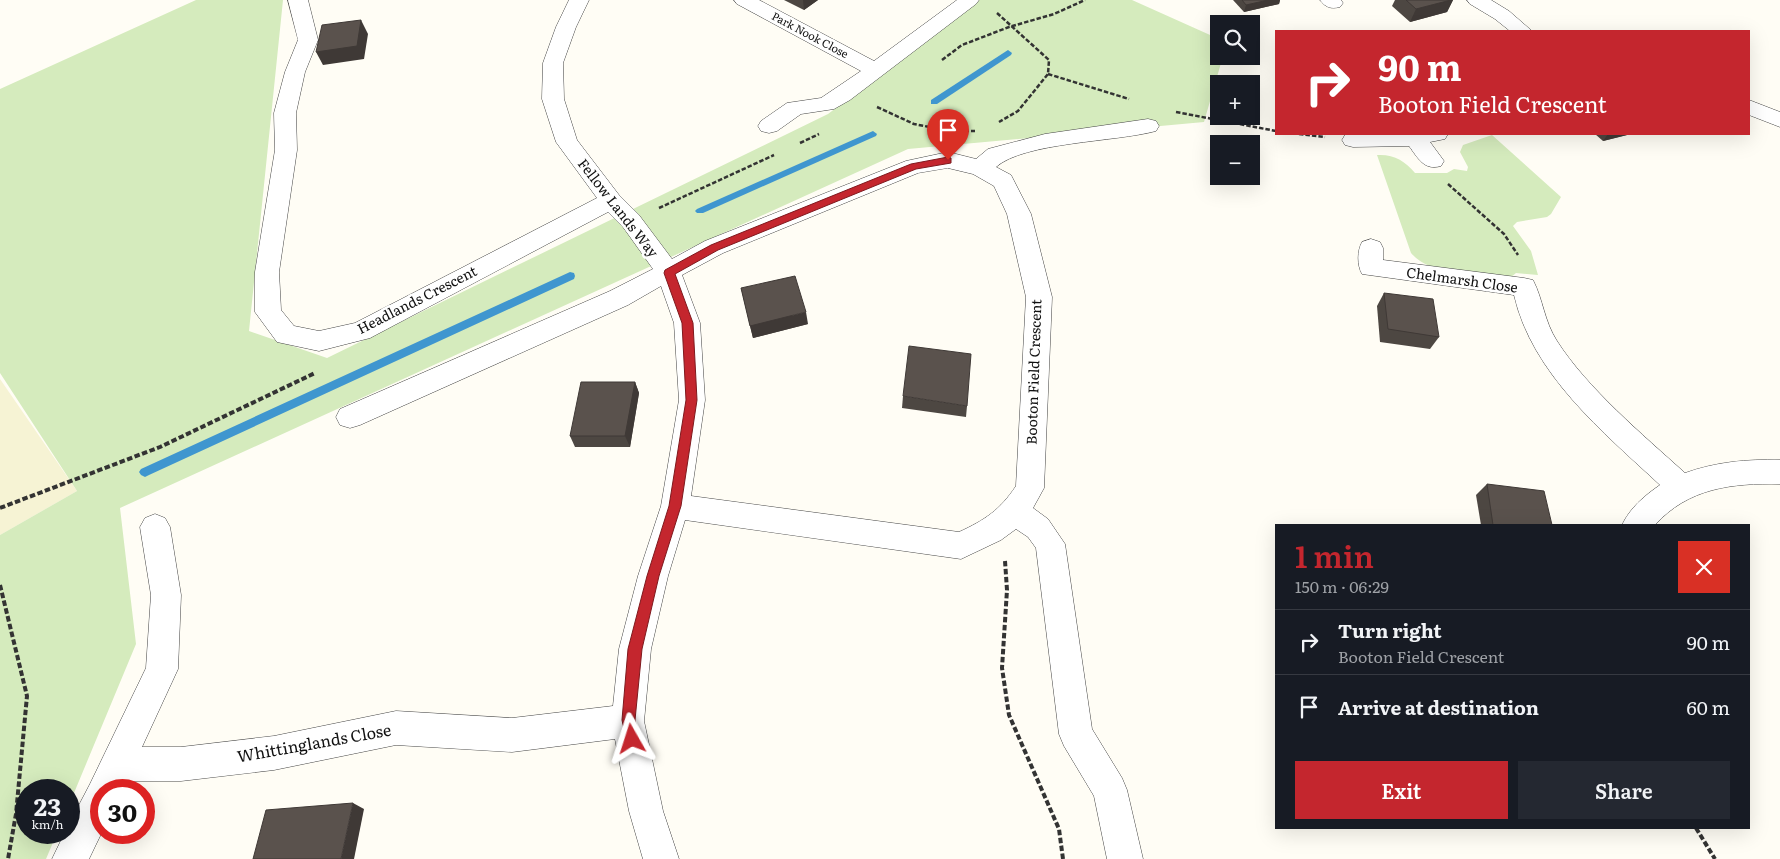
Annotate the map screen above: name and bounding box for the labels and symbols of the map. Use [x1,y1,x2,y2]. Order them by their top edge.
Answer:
street label: Park Nook Close [769,7,852,61]
pin [927,109,969,160]
street label: Fellow Lands Way [574,154,664,262]
street label: Headlands Crescent [353,260,480,338]
street label: Chelmarsh Close [1405,261,1519,297]
street label: Booton Field Crescent [1020,299,1046,445]
position arrow [605,712,657,764]
street label: Whittinglands Close [235,717,393,767]
speed limit sign: 30 [90,779,155,844]

